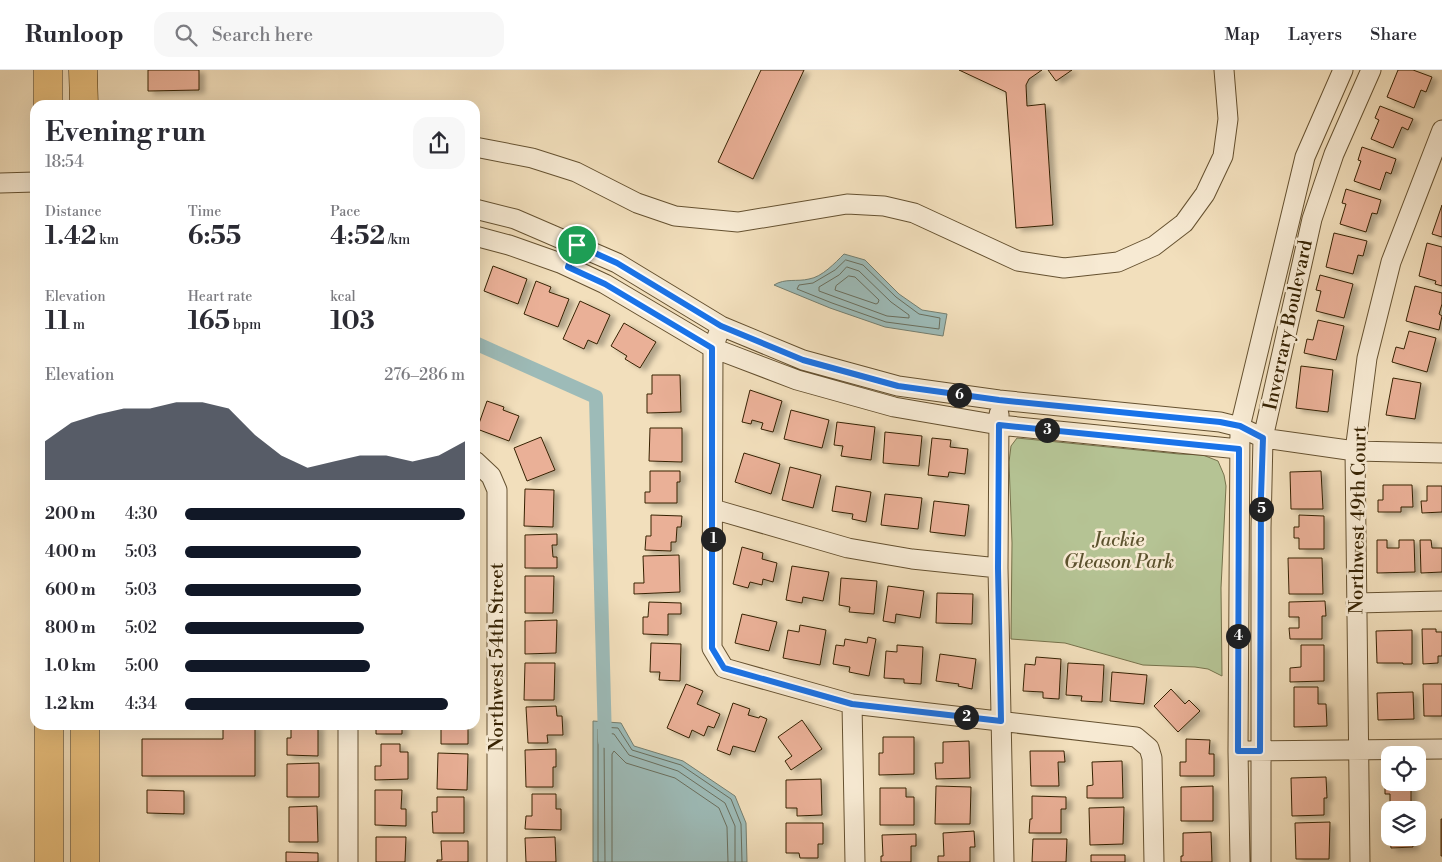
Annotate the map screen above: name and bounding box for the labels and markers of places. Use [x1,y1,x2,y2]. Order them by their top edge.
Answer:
pin [556,224,598,266]
pin: 6 [946,382,972,408]
pin: 3 [1034,418,1060,442]
pin: 5 [1248,496,1274,522]
pin: 1 [700,526,726,552]
pin: 4 [1226,624,1250,648]
pin: 2 [954,704,978,730]

